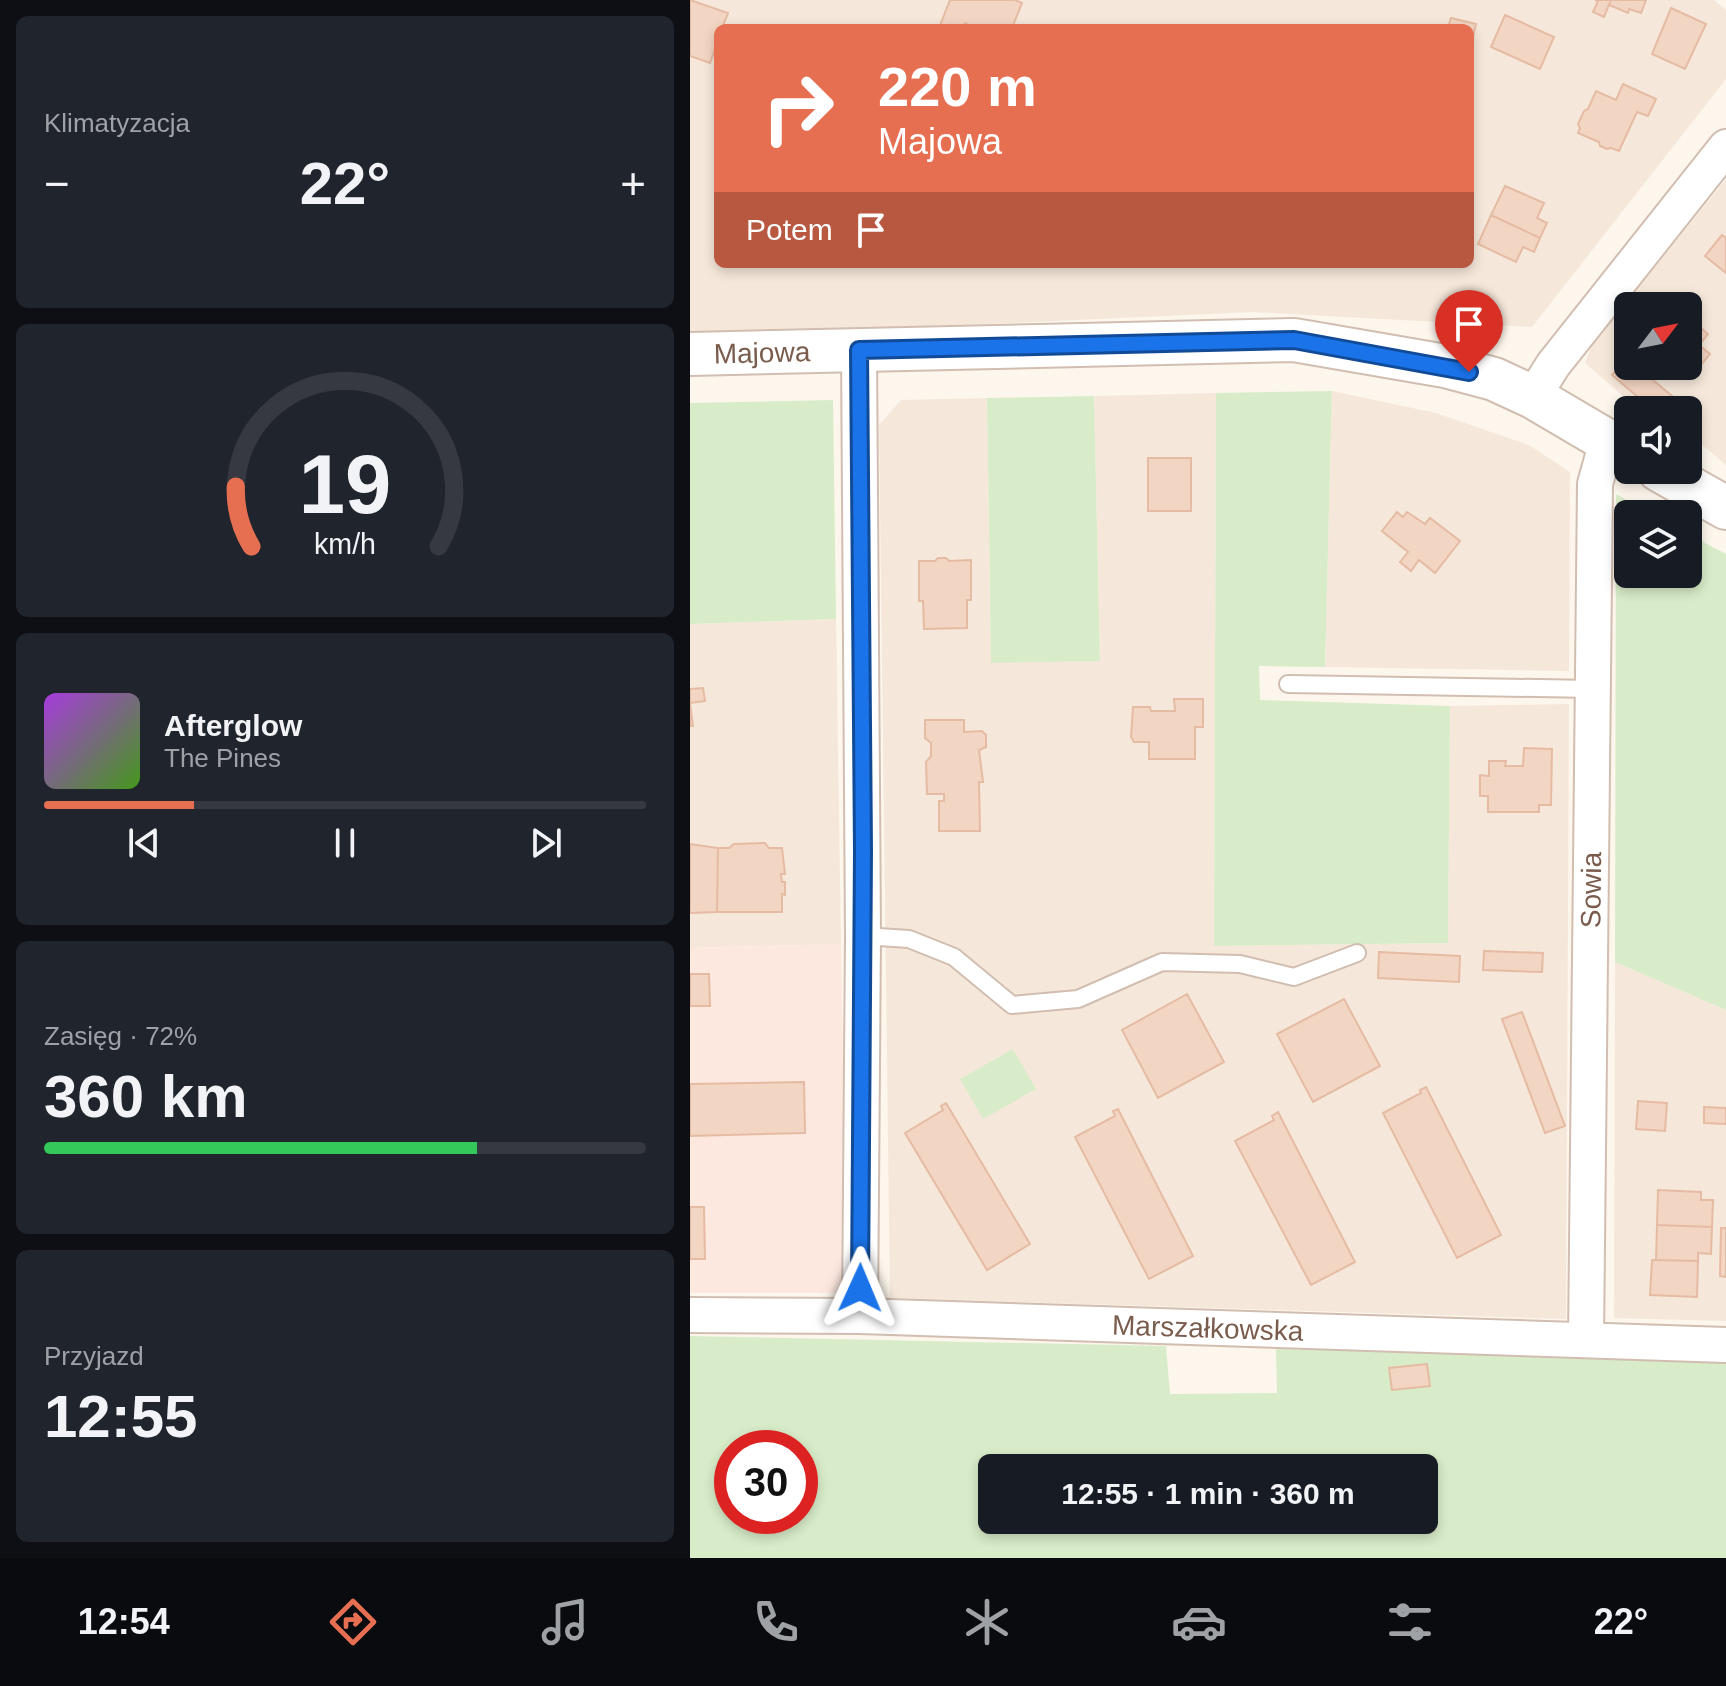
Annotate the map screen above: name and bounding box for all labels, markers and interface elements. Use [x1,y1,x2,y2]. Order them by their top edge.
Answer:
text: 220 m [878,55,1037,118]
icon: right [746,56,850,160]
text: Klimatyzacja [44,108,190,138]
text: Majowa [878,121,1002,162]
text: 22° [300,150,390,217]
text: − [44,159,70,208]
text: + [620,159,646,208]
icon: arrive [849,208,893,252]
text: Potem [746,213,833,246]
pin [1435,290,1503,372]
north arrow [1614,292,1702,380]
map controls [1614,292,1702,588]
icon: arrive [1447,302,1491,346]
street label: Majowa [713,336,811,369]
button: sound [1614,396,1702,484]
text: 19 [299,437,391,530]
button: layers [1614,500,1702,588]
text: km/h [314,528,376,560]
text: Afterglow [164,709,302,742]
text: The Pines [164,743,281,773]
icon: previous [122,821,166,865]
icon: pause [323,821,367,865]
icon: next [524,821,568,865]
street label: Sowia [1575,851,1607,928]
text: Zasięg · 72% [44,1021,197,1051]
text: 360 km [44,1063,248,1130]
position arrow [818,1246,902,1330]
street label: Marszałkowska [1112,1309,1304,1346]
text: Przyjazd [44,1341,144,1371]
text: 12:55 [44,1383,197,1450]
speed limit sign: 30 [714,1430,818,1534]
text: 12:55 · 1 min · 360 m [1061,1477,1355,1510]
icon: directions [325,1594,381,1650]
icon: music [537,1594,593,1650]
icon: phone [748,1594,804,1650]
icon: climate [959,1594,1015,1650]
icon: car [1171,1594,1227,1650]
icon: filters [1382,1594,1438,1650]
text: 12:54 [78,1601,170,1642]
text: 22° [1594,1601,1648,1642]

